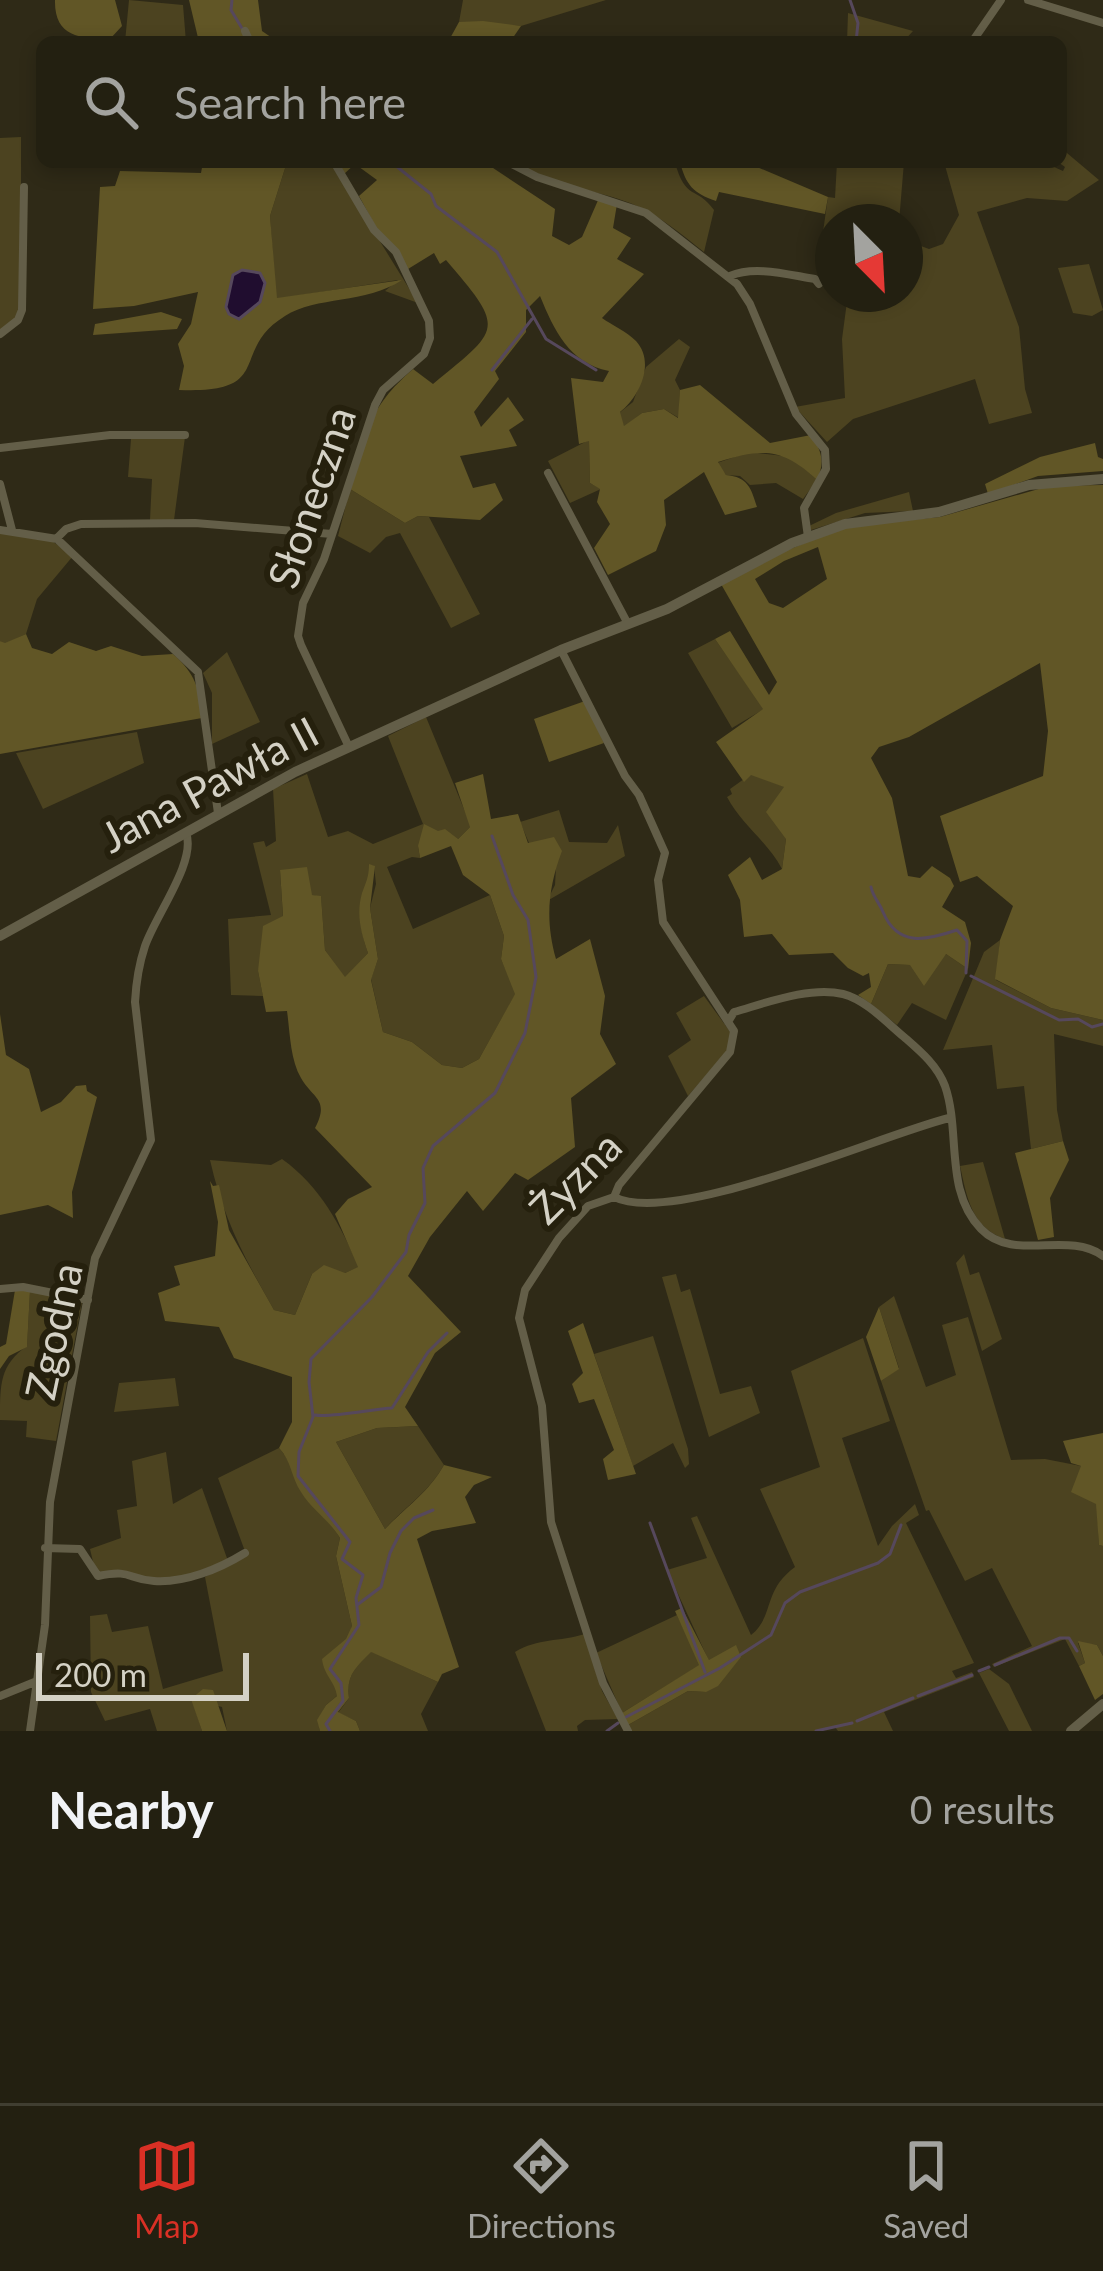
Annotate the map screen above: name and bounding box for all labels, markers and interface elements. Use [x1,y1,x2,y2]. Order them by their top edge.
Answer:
search box [36,36,1067,168]
icon: search [78,69,144,135]
text: Search here [174,75,406,129]
north arrow [815,204,923,312]
street label: Słoneczna [257,400,365,594]
street label: Jana Pawła II [92,706,326,862]
street label: Żyzna [519,1121,631,1233]
street label: Zgodna [14,1258,92,1404]
scale bar [36,1647,249,1700]
text: 200 m [54,1654,147,1694]
text: Nearby [48,1779,214,1840]
text: 0 results [910,1786,1055,1832]
tab: Map [134,2133,200,2245]
tab: Directions [467,2133,616,2245]
tab: Saved [883,2133,969,2245]

